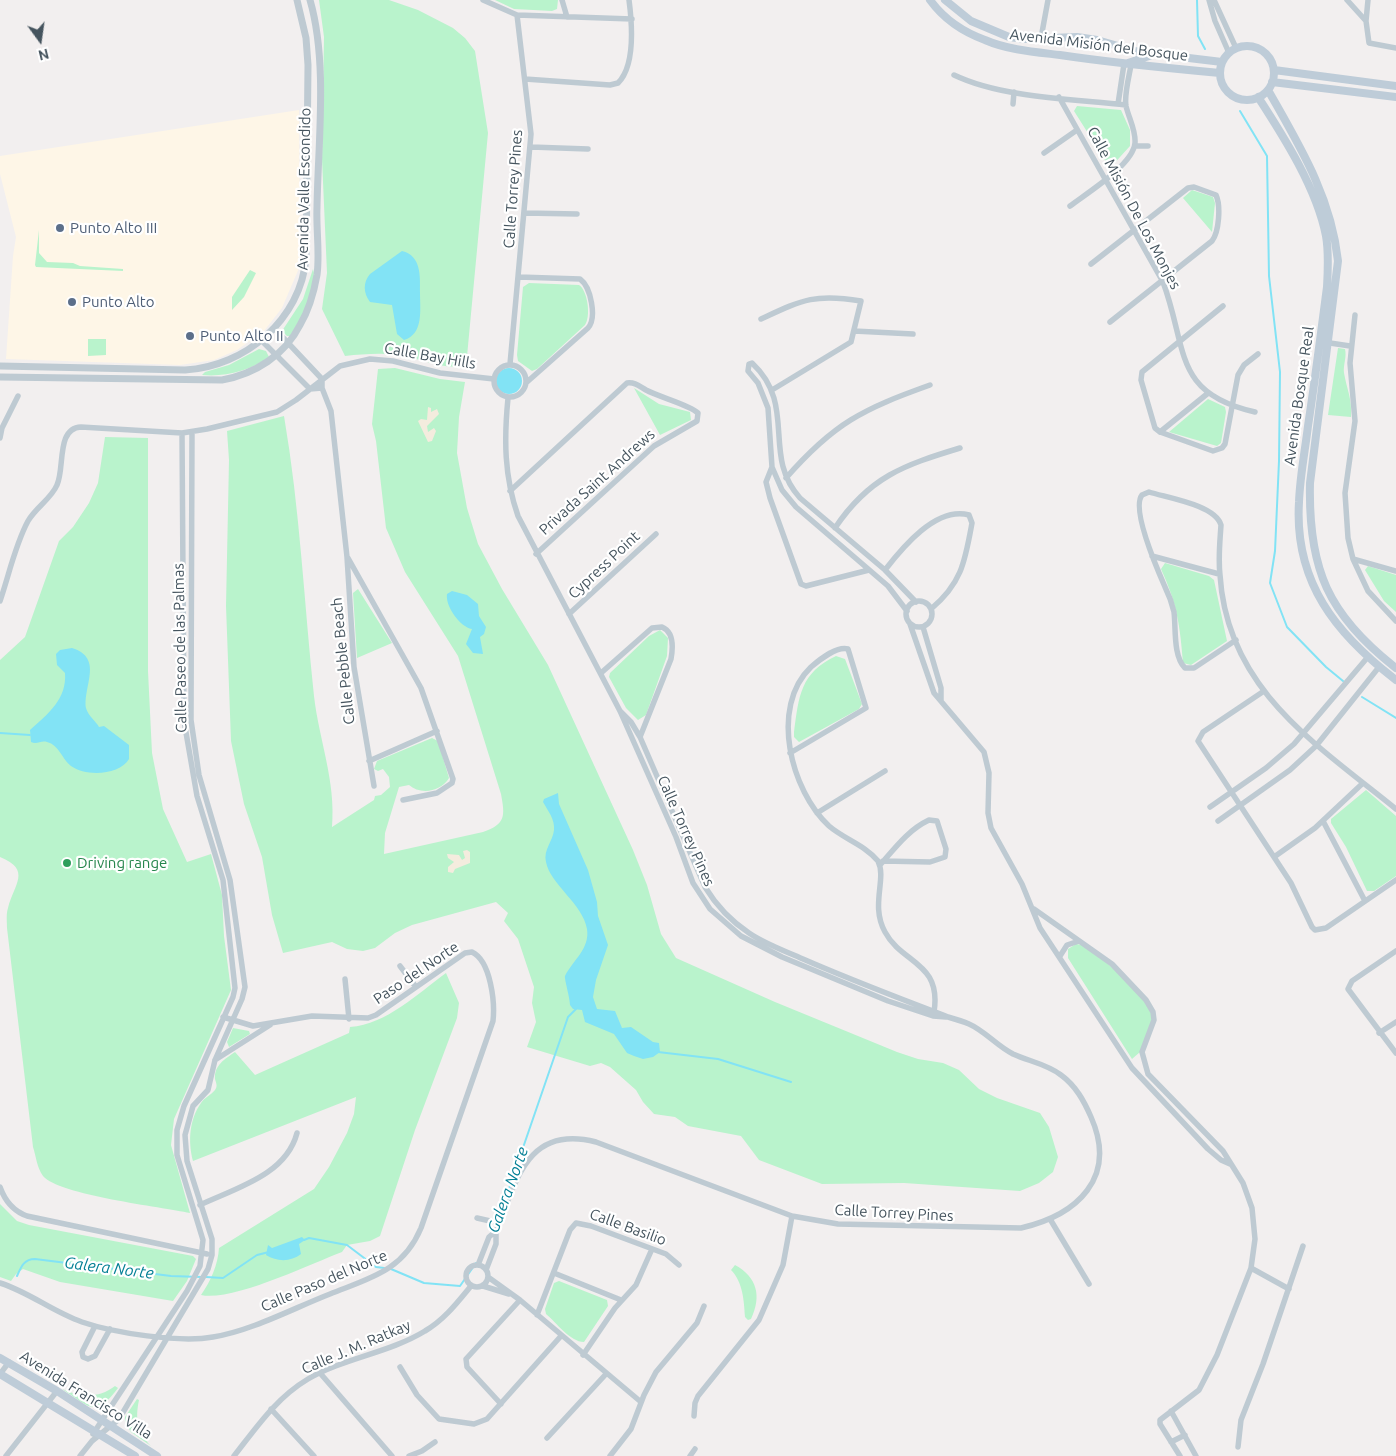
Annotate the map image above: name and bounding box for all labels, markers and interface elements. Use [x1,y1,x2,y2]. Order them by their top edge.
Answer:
north arrow [15,15,65,65]
street label: Avenida Misión del Bosque [1009,25,1189,65]
text: N [37,46,51,64]
street label: Avenida Valle Escondido [294,107,314,271]
street label: Calle Misión De Los Monjes [1083,124,1185,292]
street label: Calle Torrey Pines [500,129,526,249]
place label: Punto Alto III [70,219,157,237]
marker: Punto Alto III [54,222,66,234]
place label: Punto Alto [82,293,154,311]
marker: Punto Alto [66,296,78,308]
street label: Avenida Bosque Real [1280,325,1318,467]
place label: Punto Alto II [200,327,284,345]
marker: Punto Alto II [184,330,196,342]
street label: Calle Bay Hills [383,339,477,373]
street label: Privada Saint Andrews [535,425,659,539]
street label: Cypress Point [564,527,644,603]
street label: Calle Paseo de las Palmas [170,563,190,733]
street label: Calle Pebble Beach [327,597,359,725]
street label: Calle Torrey Pines [654,773,718,889]
place label: Driving range [77,854,167,872]
marker: Driving range [61,857,73,869]
street label: Paso del Norte [370,938,462,1008]
water label: Galera Norte [484,1144,532,1236]
street label: Calle Torrey Pines [834,1201,954,1225]
street label: Calle Basilio [587,1205,669,1249]
street label: Calle Paso del Norte [258,1246,390,1316]
water label: Galera Norte [63,1253,155,1283]
street label: Calle J. M. Ratkay [299,1316,413,1378]
street label: Avenida Francisco Villa [17,1347,155,1443]

